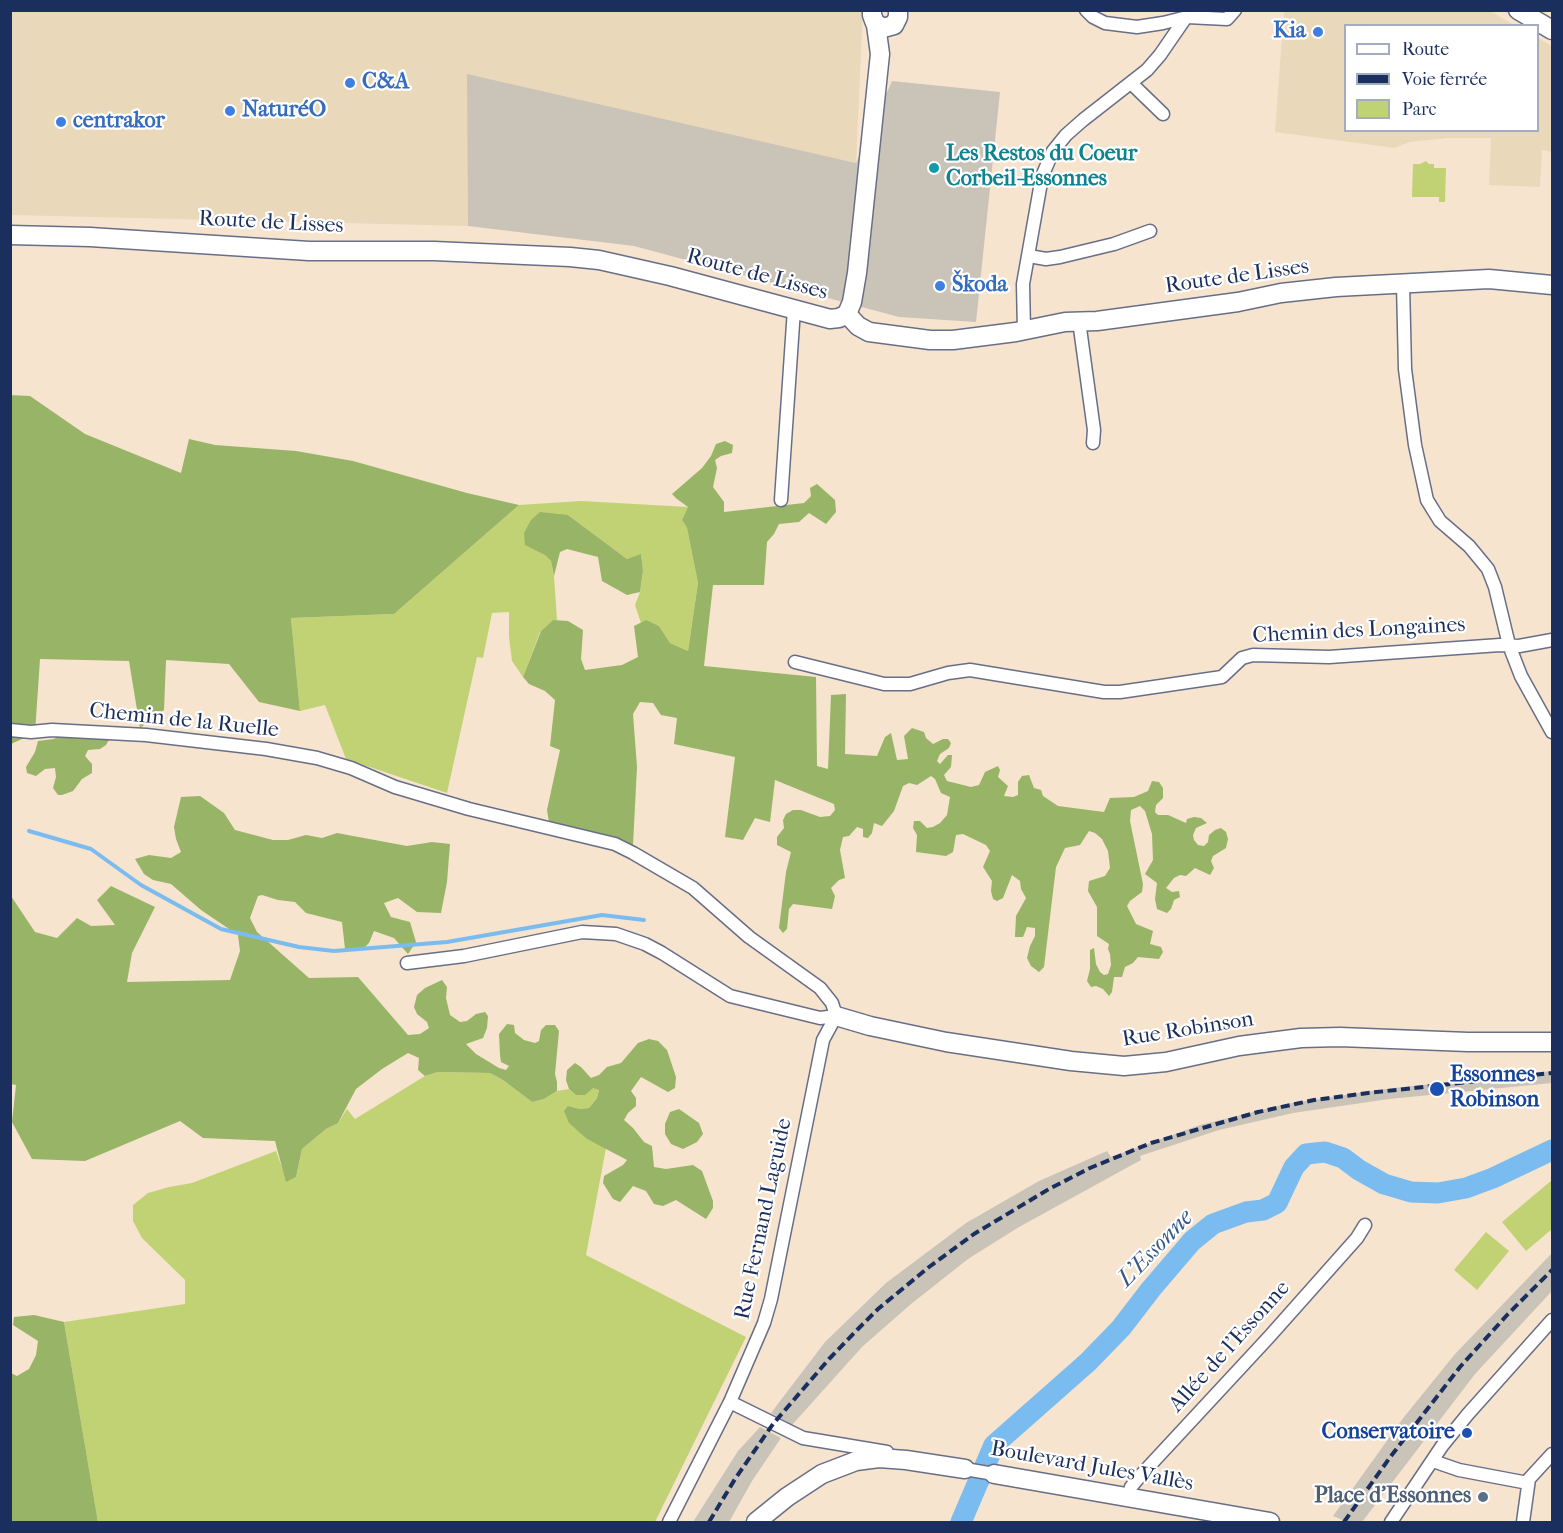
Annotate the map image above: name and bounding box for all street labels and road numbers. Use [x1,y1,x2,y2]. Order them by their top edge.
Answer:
street label: Route de Lisses [198,206,344,240]
street label: Route de Lisses [684,243,830,307]
street label: Route de Lisses [1163,254,1311,300]
street label: Chemin des Longaines [1252,612,1466,650]
street label: Chemin de la Ruelle [88,698,280,744]
street label: Rue Robinson [1120,1007,1256,1053]
street label: Rue Fernand Laguide [730,1116,798,1322]
street label: Allée de l'Essonne [1164,1276,1296,1418]
street label: Boulevard Jules Vallès [989,1436,1195,1498]

